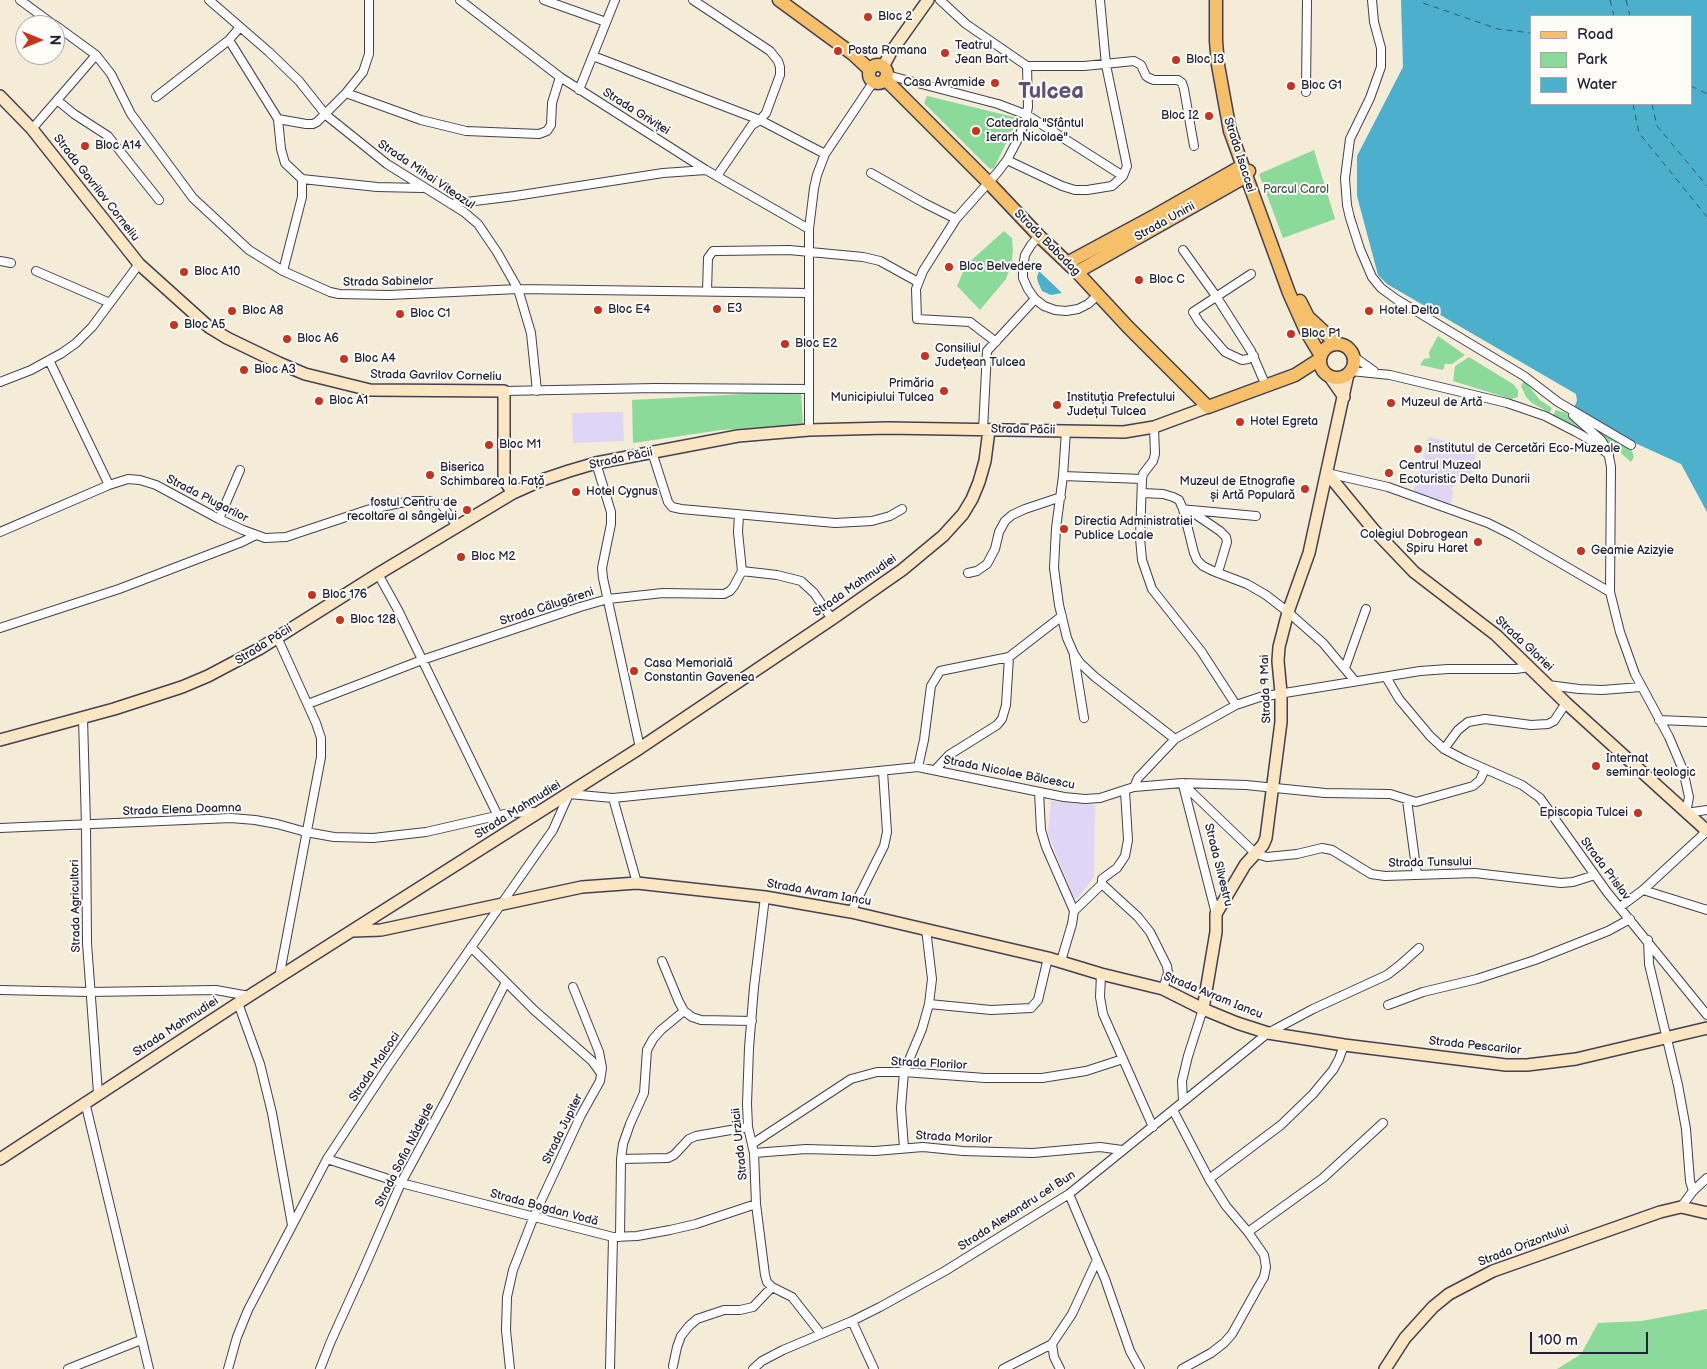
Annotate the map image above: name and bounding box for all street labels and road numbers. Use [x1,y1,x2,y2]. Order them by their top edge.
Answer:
street label: Strada Griviței [600,86,672,138]
street label: Strada Isaccei [1220,116,1258,194]
street label: Strada Gavrilov Corneliu [50,132,142,244]
street label: Strada Mihai Viteazul [375,137,477,213]
street label: Strada Unirii [1132,199,1198,245]
street label: Strada Babadag [1011,207,1083,279]
street label: Strada Sabinelor [343,274,433,290]
street label: Strada Gavrilov Corneliu [370,368,502,384]
street label: Strada Păcii [991,422,1055,438]
street label: Strada Păcii [588,445,654,473]
street label: Strada Plugarilor [164,472,250,526]
street label: Strada Mahmudiei [810,552,900,620]
street label: Strada Călugăreni [498,585,596,629]
street label: Strada Gloriei [1492,613,1556,675]
street label: Strada Păcii [233,622,295,668]
street label: Strada 9 Mai [1258,654,1274,724]
street label: Strada Nicolae Bălcescu [942,753,1076,793]
street label: Strada Mahmudiei [472,778,564,842]
street label: Strada Elena Doamna [122,801,242,819]
street label: Strada Silvestru [1201,822,1235,908]
street label: Strada Prislav [1577,835,1633,903]
street label: Strada Tunsului [1388,855,1472,871]
street label: Strada Agricultori [68,859,84,953]
street label: Strada Avram Iancu [766,877,872,909]
street label: Strada Avram Iancu [1161,969,1265,1023]
street label: Strada Mahmudiei [131,994,221,1060]
street label: Strada Malcoci [346,1029,404,1105]
street label: Strada Pescarilor [1428,1034,1522,1058]
street label: Strada Florilor [891,1055,967,1073]
street label: Strada Jupiter [540,1092,586,1166]
street label: Strada Sofia Nădejde [372,1100,438,1210]
street label: Strada Urzicii [729,1107,751,1181]
street label: Strada Morilor [915,1129,993,1147]
street label: Strada Alexandru cel Bun [956,1168,1078,1254]
street label: Strada Bogdan Vodă [488,1187,600,1229]
street label: Strada Orizontului [1476,1222,1572,1270]

